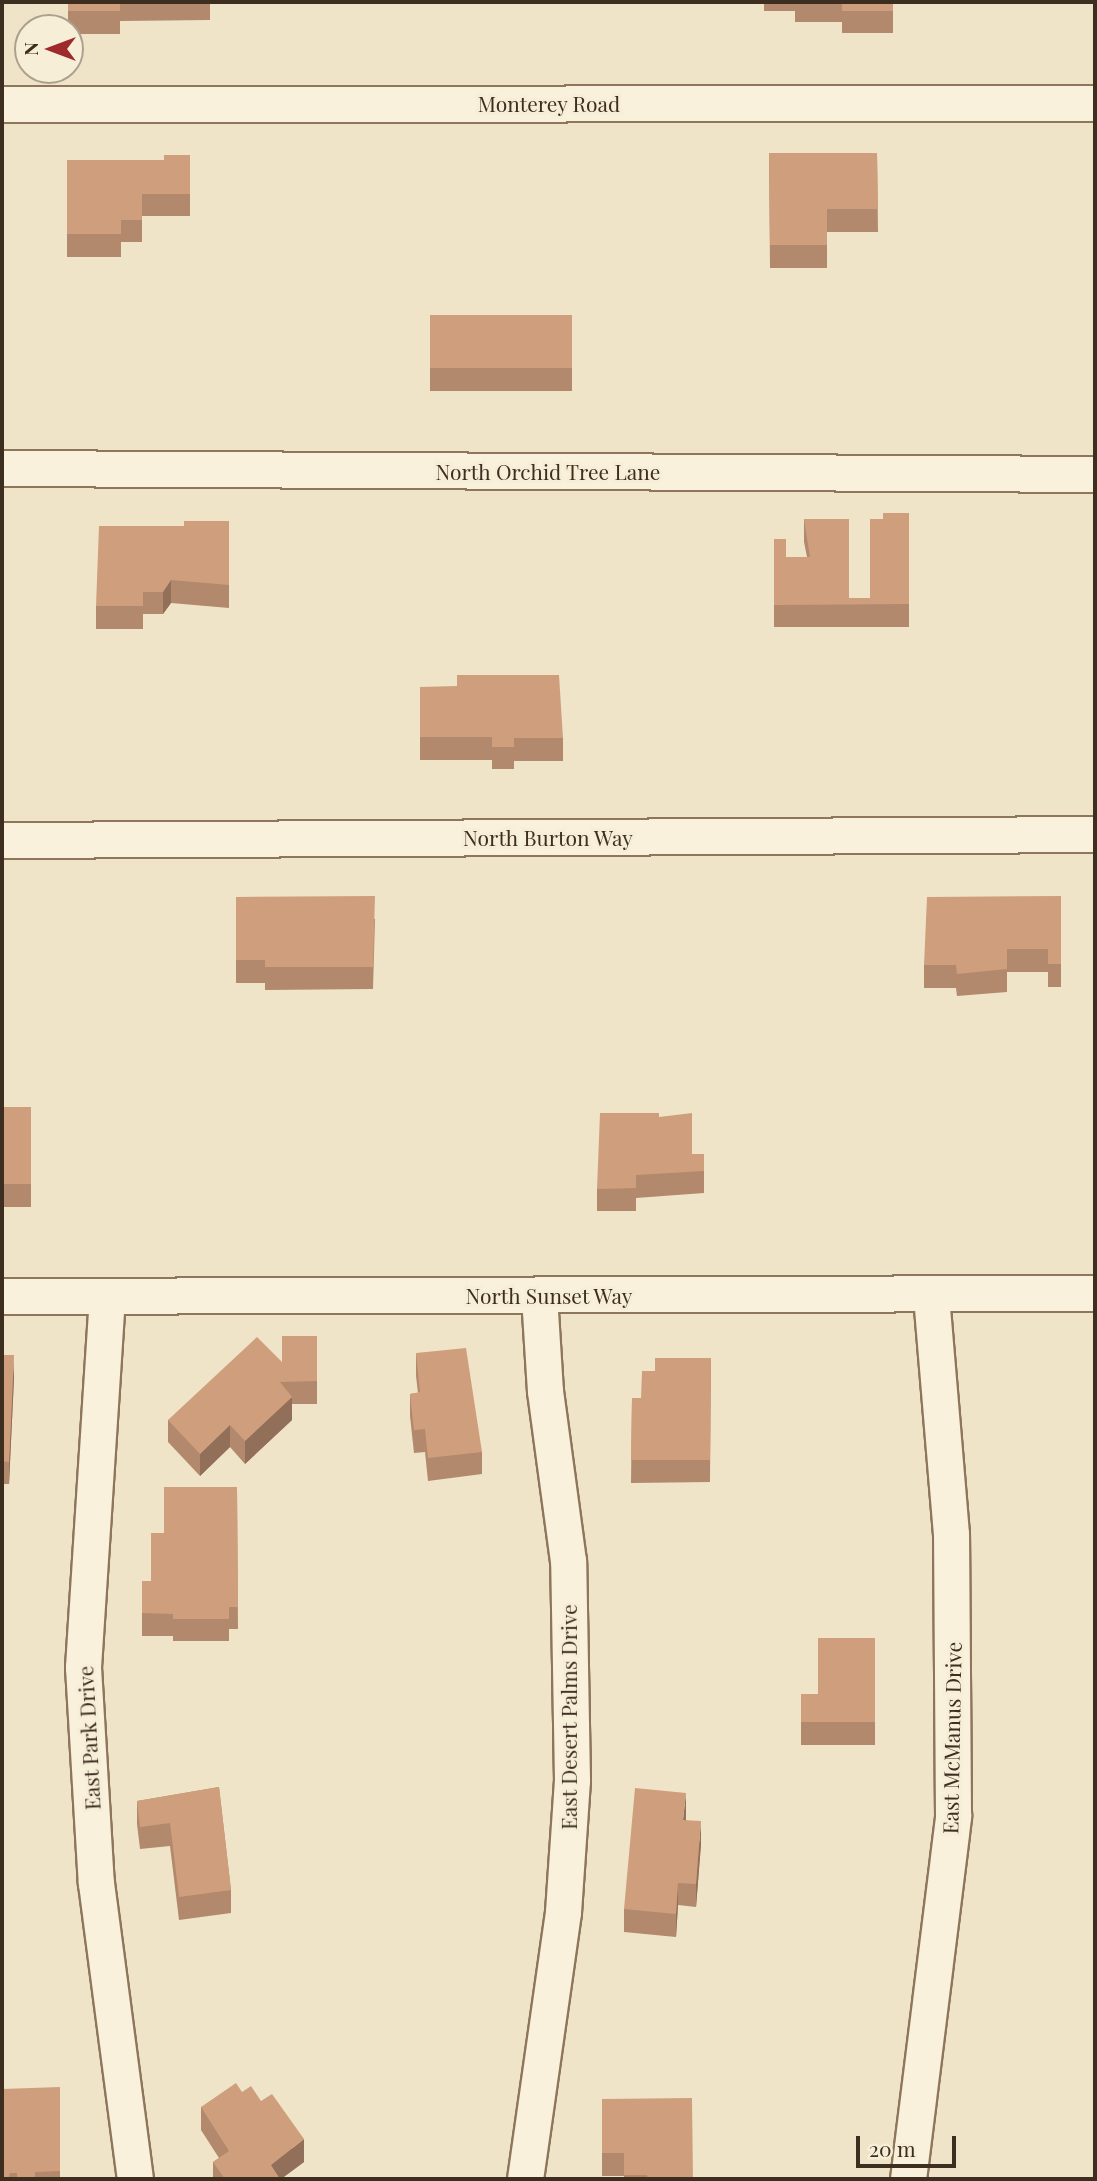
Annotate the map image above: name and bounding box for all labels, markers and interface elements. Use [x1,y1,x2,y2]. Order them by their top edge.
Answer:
north arrow [14,14,84,84]
text: N [17,42,43,56]
street label: Monterey Road [478,90,620,116]
street label: North Orchid Tree Lane [435,458,661,484]
street label: North Burton Way [463,824,633,850]
street label: North Sunset Way [465,1282,633,1308]
street label: East Desert Palms Drive [555,1604,581,1830]
street label: East McManus Drive [937,1641,965,1835]
street label: East Park Drive [72,1665,104,1811]
scale bar [859,2122,959,2166]
text: 20 m [869,2134,916,2162]

